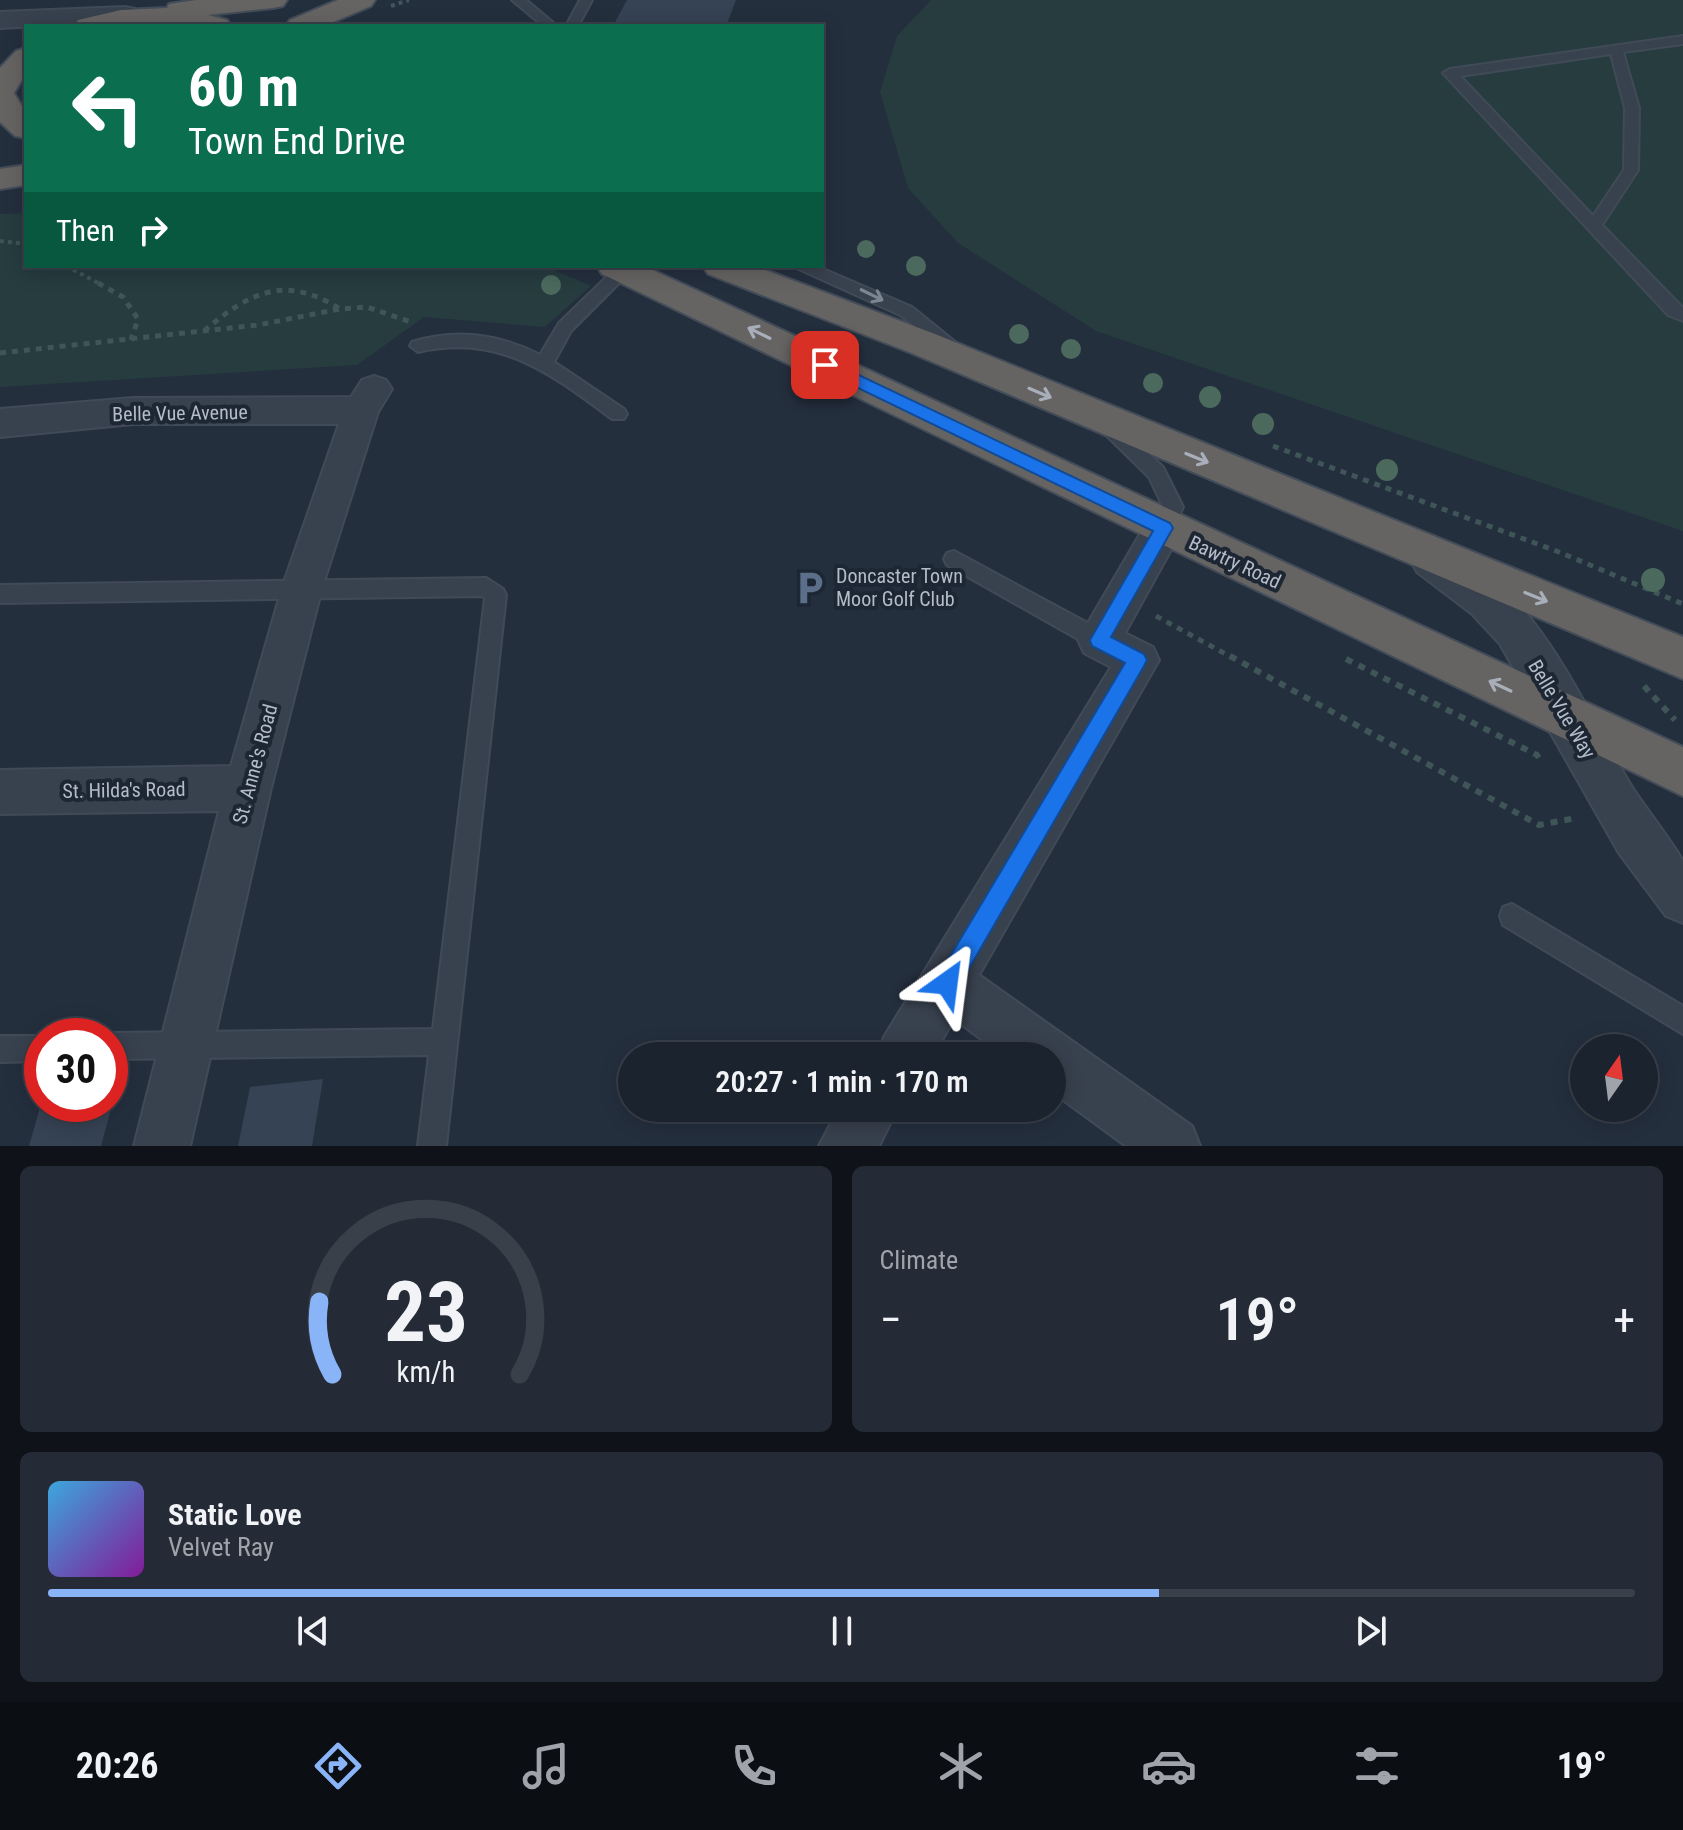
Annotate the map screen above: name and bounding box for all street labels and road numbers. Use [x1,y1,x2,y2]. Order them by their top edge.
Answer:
street label: Belle Vue Avenue [112,400,248,426]
street label: Bawtry Road [1185,530,1285,594]
street label: Belle Vue Way [1523,655,1601,763]
street label: St. Anne's Road [228,702,282,826]
street label: St. Hilda's Road [62,777,186,803]

